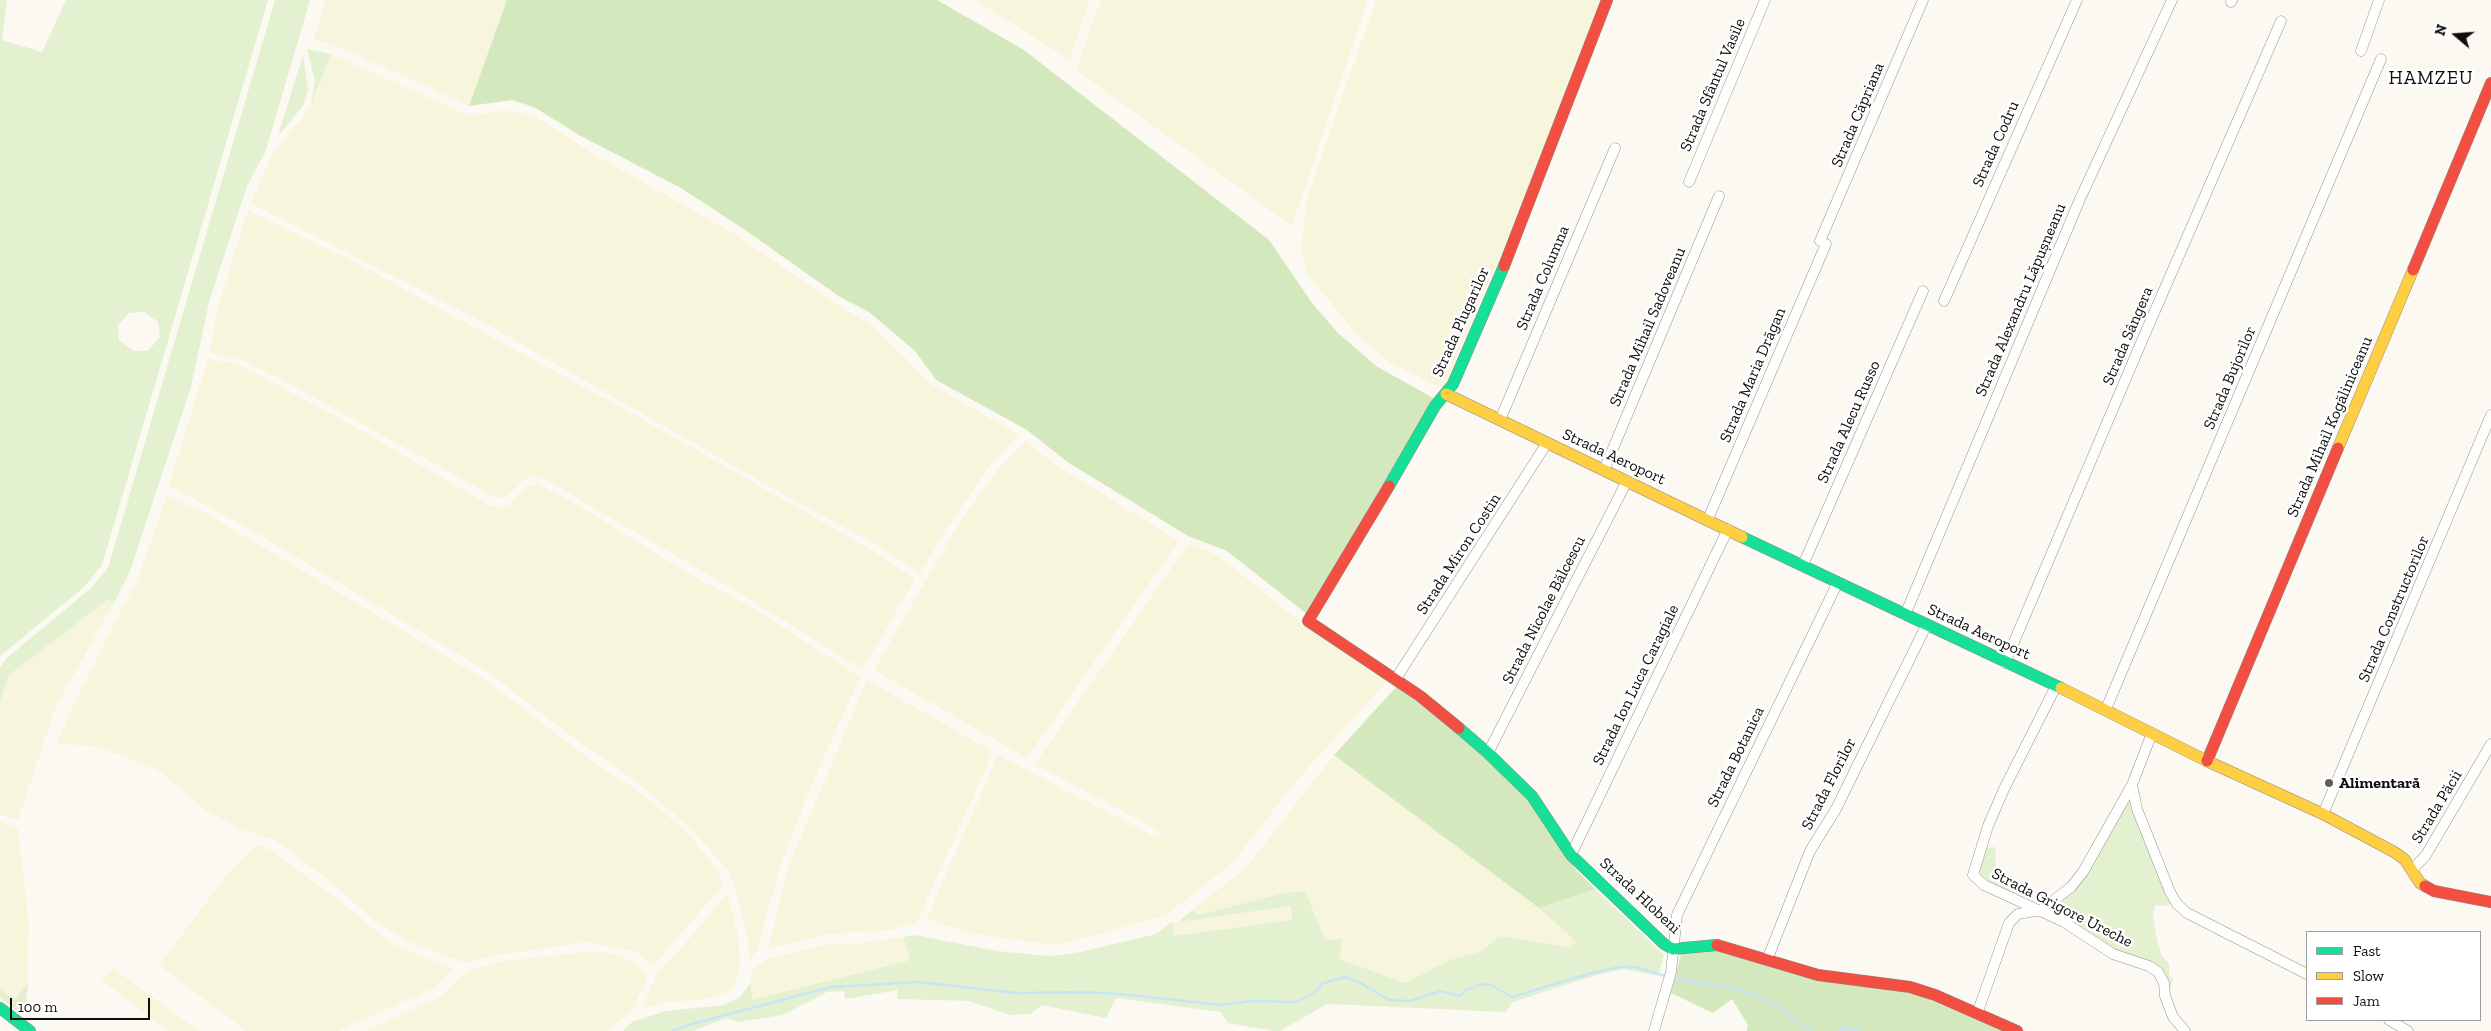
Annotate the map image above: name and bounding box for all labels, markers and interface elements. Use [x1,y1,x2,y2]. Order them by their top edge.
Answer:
north arrow [2431,10,2481,60]
street label: Strada Sfântul Vasile [1676,16,1750,154]
text: N [2432,23,2451,38]
street label: Strada Căpriana [1827,60,1889,170]
district label: HAMZEU [2388,68,2474,90]
street label: Strada Codru [1969,98,2023,190]
street label: Strada Alexandru Lăpușneanu [1972,200,2070,400]
street label: Strada Columna [1512,223,1574,333]
street label: Strada Mihail Sadoveanu [1606,245,1690,409]
street label: Strada Plugarilor [1428,264,1494,380]
street label: Strada Sângera [2099,284,2157,388]
street label: Strada Maria Drăgan [1716,305,1790,445]
street label: Strada Bujorilor [2200,323,2260,433]
street label: Strada Mihail Kogăliniceanu [2283,334,2377,520]
street label: Strada Alecu Russo [1813,358,1885,486]
street label: Strada Aeroport [1560,425,1668,489]
street label: Strada Miron Costin [1413,490,1505,618]
street label: Strada Nicolae Bălcescu [1498,533,1590,687]
street label: Strada Constructorilor [2354,533,2434,685]
street label: Strada Aeroport [1925,600,2033,664]
street label: Strada Ion Luca Caragiale [1589,602,1683,768]
street label: Strada Botanica [1703,704,1769,810]
street label: Strada Florilor [1798,735,1860,833]
street label: Strada Păcii [2408,767,2466,847]
place label: Alimentară [2339,773,2420,793]
marker: Alimentară [2323,777,2335,789]
street label: Strada Hlobeni [1596,854,1684,938]
street label: Strada Grigore Ureche [1988,864,2136,952]
legend [2306,931,2481,1021]
text: Fast [2353,942,2381,960]
text: Slow [2353,967,2384,985]
scale bar [12,988,152,1020]
text: Jam [2353,992,2380,1010]
text: 100 m [18,998,57,1016]

